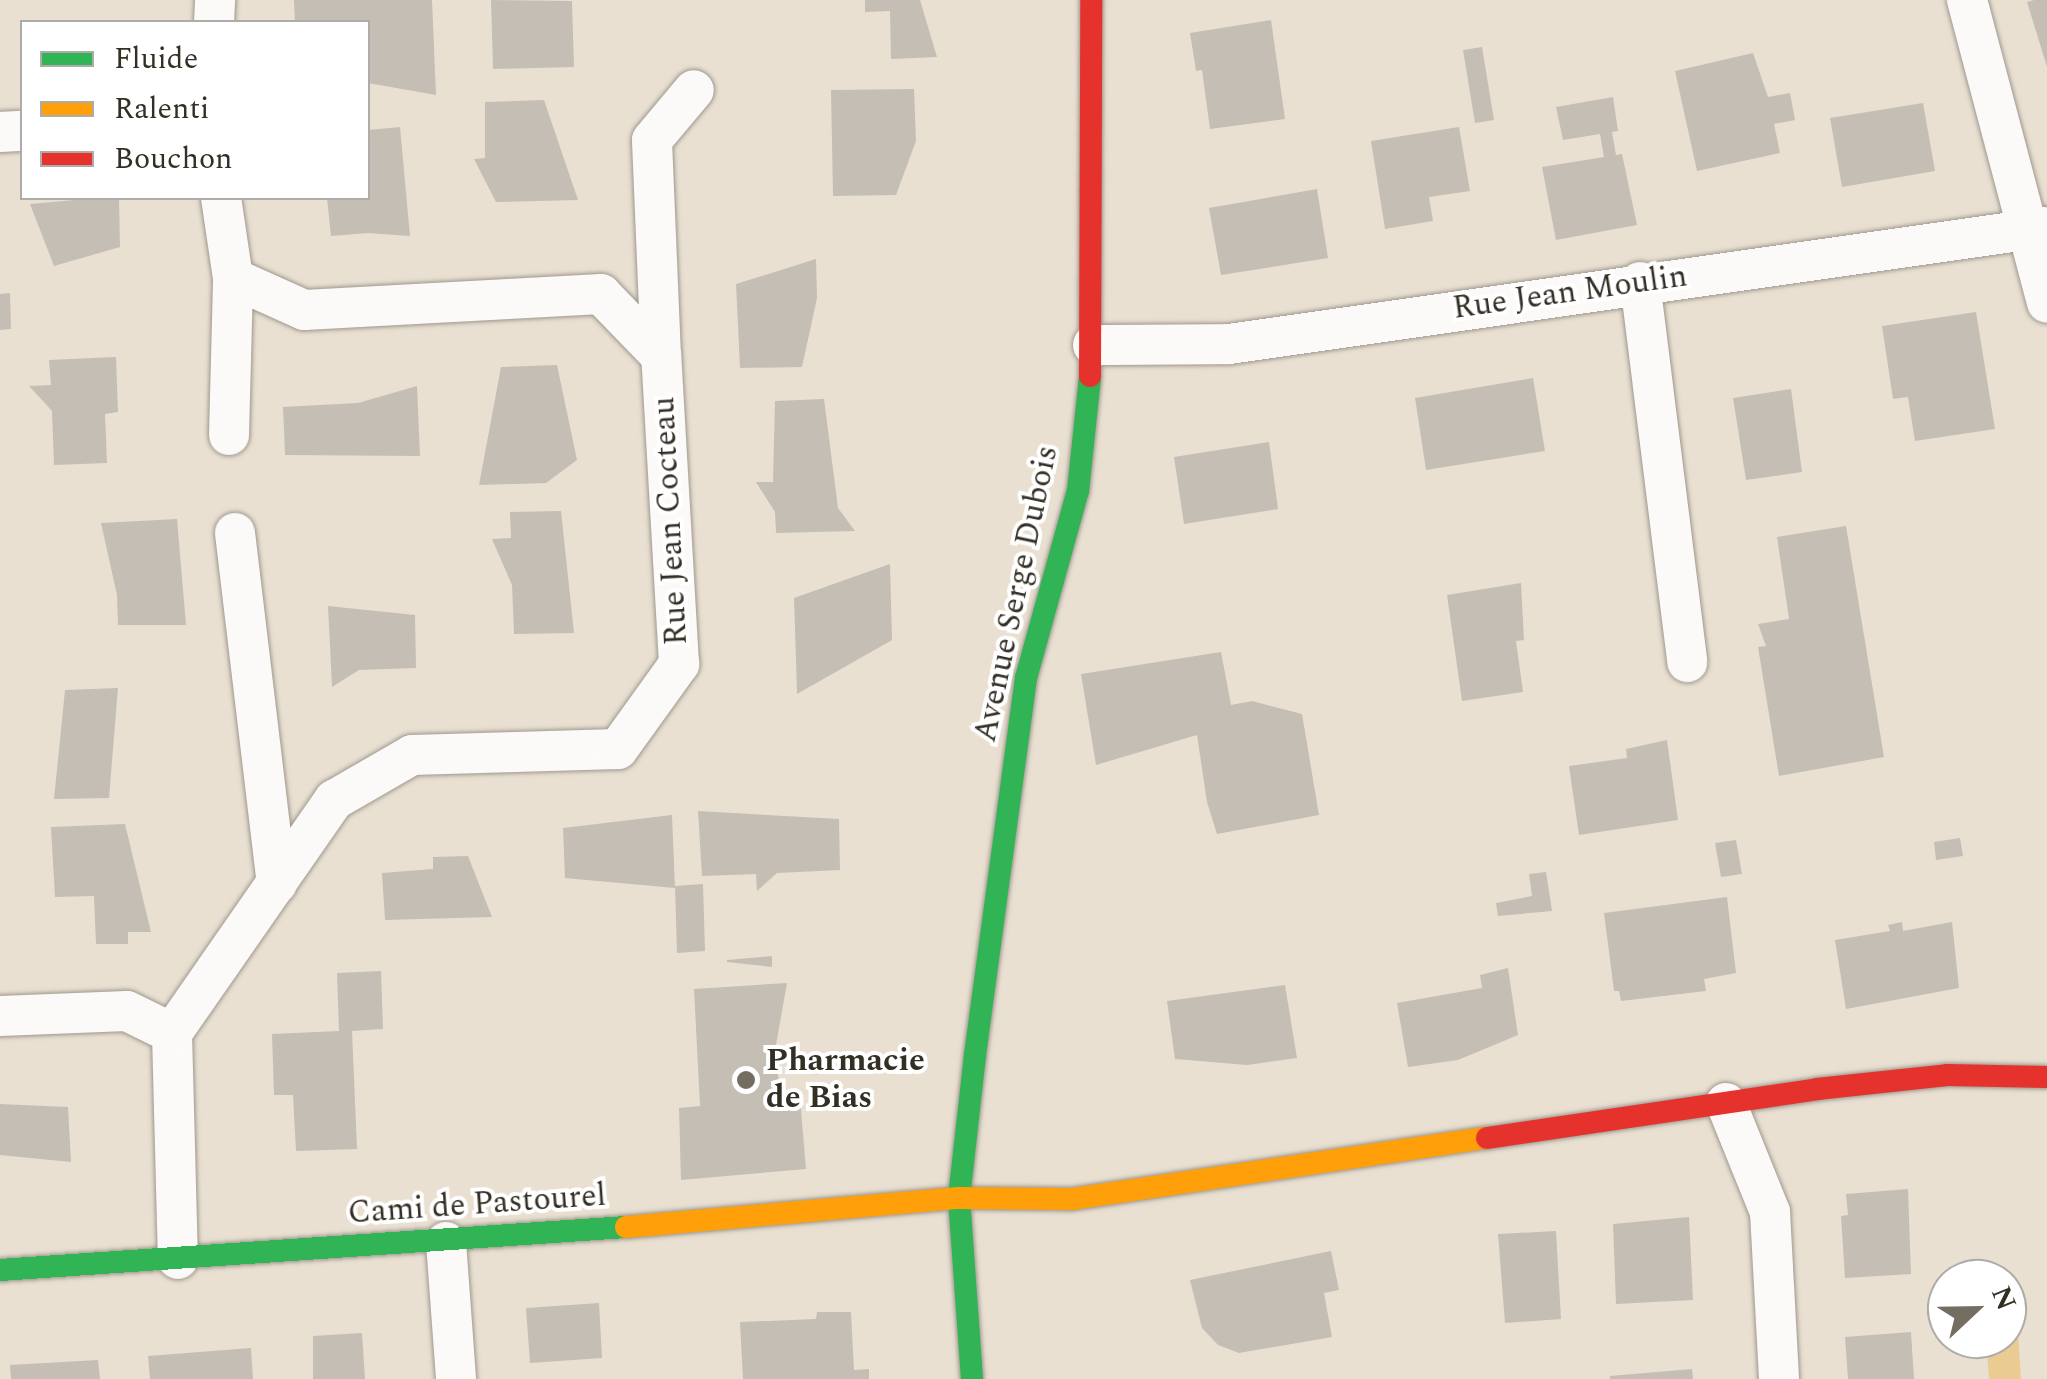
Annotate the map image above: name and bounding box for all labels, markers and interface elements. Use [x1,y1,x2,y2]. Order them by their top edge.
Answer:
legend [20,20,370,200]
text: Fluide [114,36,198,82]
text: Ralenti [114,86,209,132]
text: Bouchon [114,136,233,182]
street label: Rue Jean Moulin [1450,258,1690,328]
street label: Rue Jean Cocteau [645,396,697,646]
street label: Avenue Serge Dubois [967,442,1067,746]
place label: Pharmacie de Bias [766,1043,925,1118]
marker: Pharmacie de Bias [735,1069,757,1091]
street label: Cami de Pastourel [347,1177,607,1233]
north arrow [1927,1259,2027,1359]
text: N [1979,1280,2028,1317]

